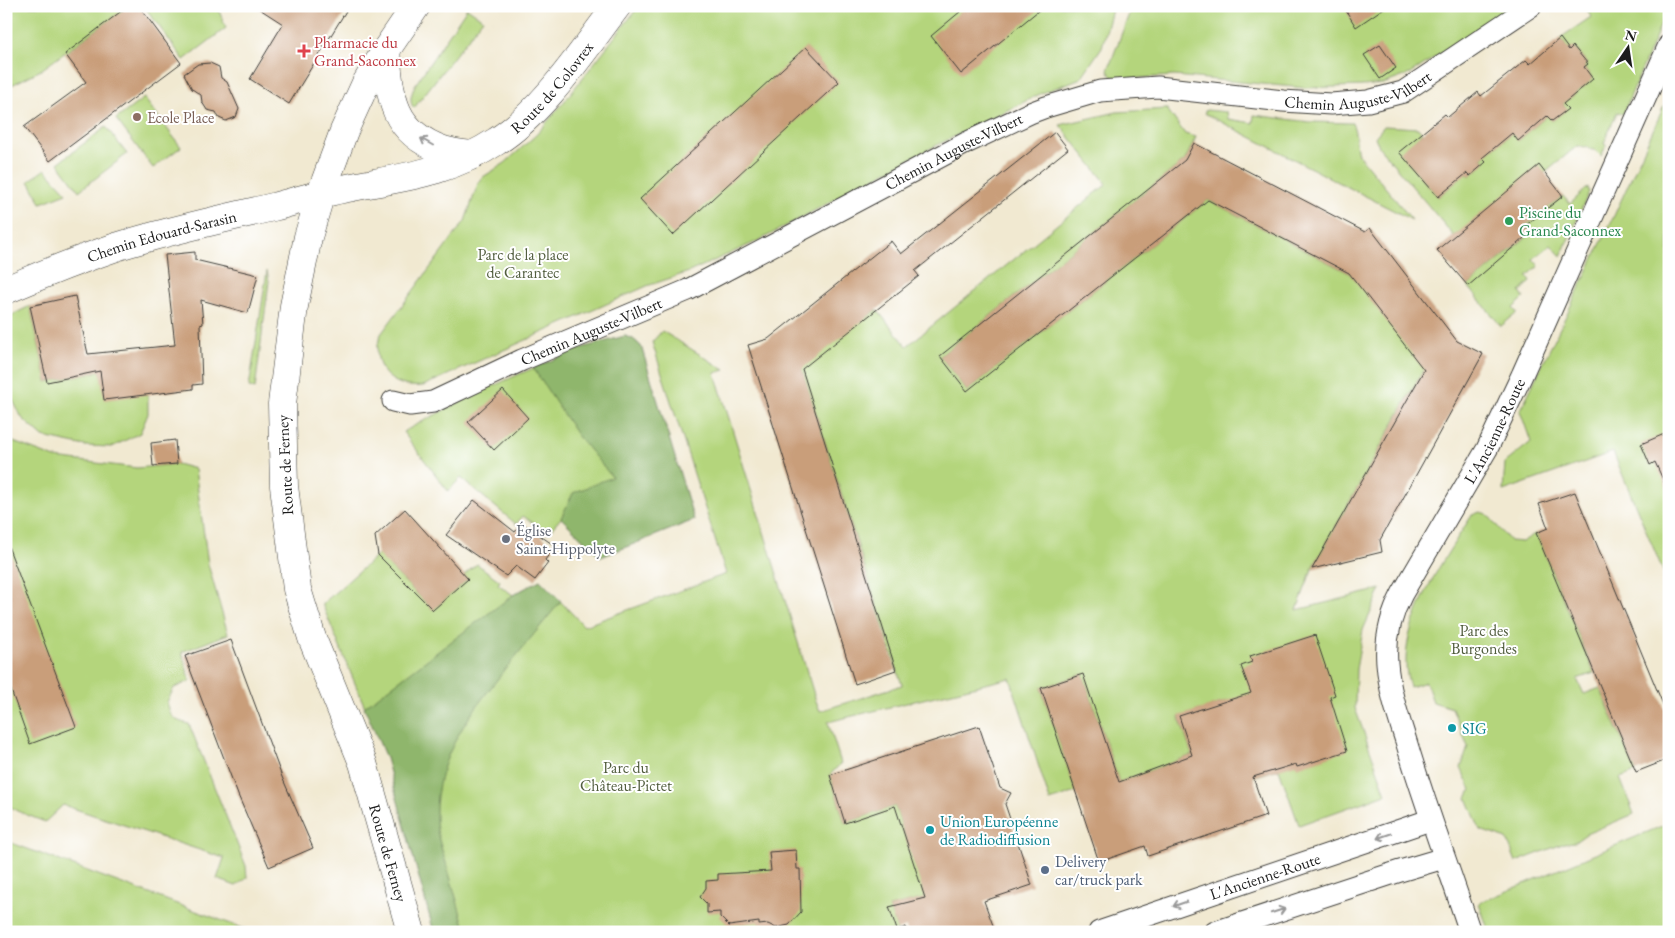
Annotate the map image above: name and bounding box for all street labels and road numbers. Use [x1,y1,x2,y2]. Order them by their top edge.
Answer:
street label: Route de Colovrex [506,37,598,138]
street label: Chemin Auguste-Vilbert [1284,66,1435,115]
street label: Chemin Auguste-Vilbert [881,108,1026,195]
street label: Chemin Edouard-Sarasin [84,205,239,267]
street label: Chemin Auguste-Vilbert [517,292,665,370]
street label: L'Ancienne-Route [1459,375,1530,487]
street label: Route de Ferney [272,413,298,516]
street label: Route de Ferney [364,802,412,905]
street label: L'Ancienne-Route [1207,847,1323,904]

